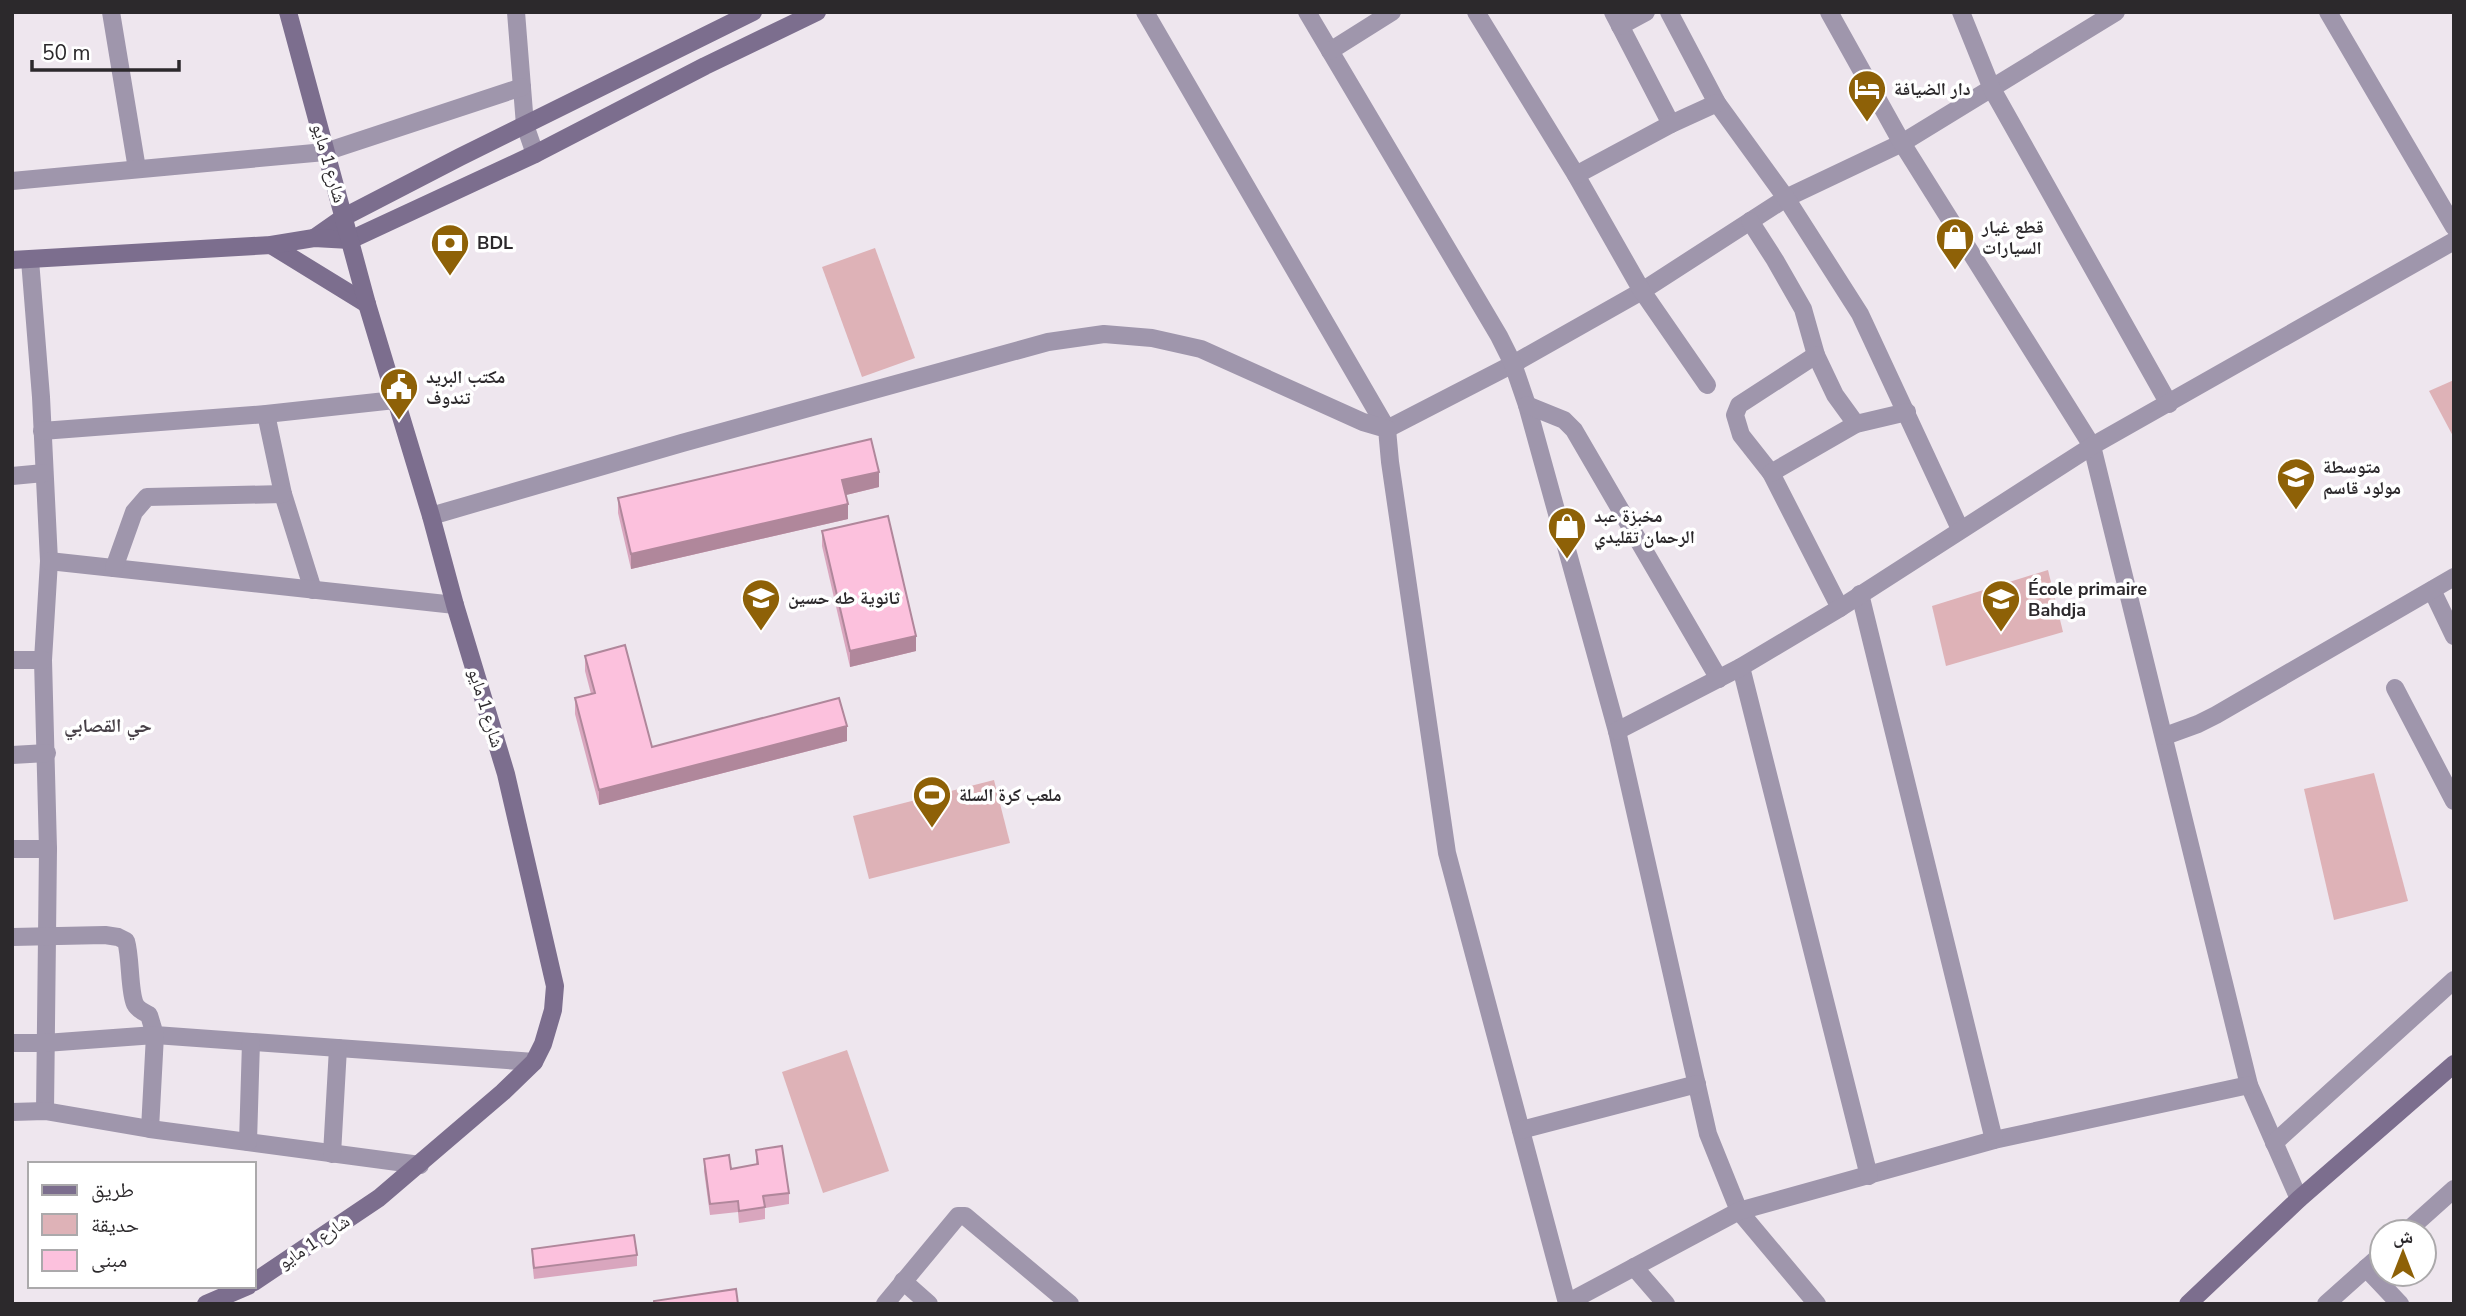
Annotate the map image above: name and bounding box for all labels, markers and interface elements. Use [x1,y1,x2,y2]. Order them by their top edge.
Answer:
scale bar [32,28,178,72]
text: 50 m [42,39,91,67]
hotel icon: دار الضيافة [1846,68,1888,123]
place label: دار الضيافة [1894,77,1971,101]
street label: شارع 1 مايو [306,120,352,206]
place label: قطع غيار السيارات [1981,215,2044,260]
shop icon: قطع غيار السيارات [1934,216,1976,271]
bank icon: BDL [429,222,471,277]
place label: BDL [477,231,513,255]
place label: مكتب البريد تندوف [426,365,505,410]
public building icon: مكتب البريد تندوف [378,366,420,421]
place label: متوسطة مولود قاسم [2323,455,2401,500]
school or university icon: متوسطة مولود قاسم [2275,456,2317,511]
place label: مخبزة عبد الرحمان تقليدي [1594,504,1695,551]
shop icon: مخبزة عبد الرحمان تقليدي [1546,505,1588,560]
school or university icon: ثانوية طه حسين [740,577,782,632]
place label: École primaire Bahdja [2028,577,2147,622]
school or university icon: École primaire Bahdja [1980,578,2022,633]
place label: ثانوية طه حسين [788,586,900,610]
street label: شارع 1 مايو [463,665,509,751]
district label: حي القصابي [64,713,152,741]
sports icon: ملعب كرة السلة [911,774,953,829]
place label: ملعب كرة السلة [959,783,1062,807]
legend [28,1162,256,1288]
text: طريق [91,1176,134,1204]
street label: شارع 1 مايو [273,1209,355,1275]
text: حديقة [91,1211,139,1239]
north arrow [2368,1218,2438,1288]
text: ش [2393,1224,2413,1250]
text: مبنى [91,1246,127,1274]

